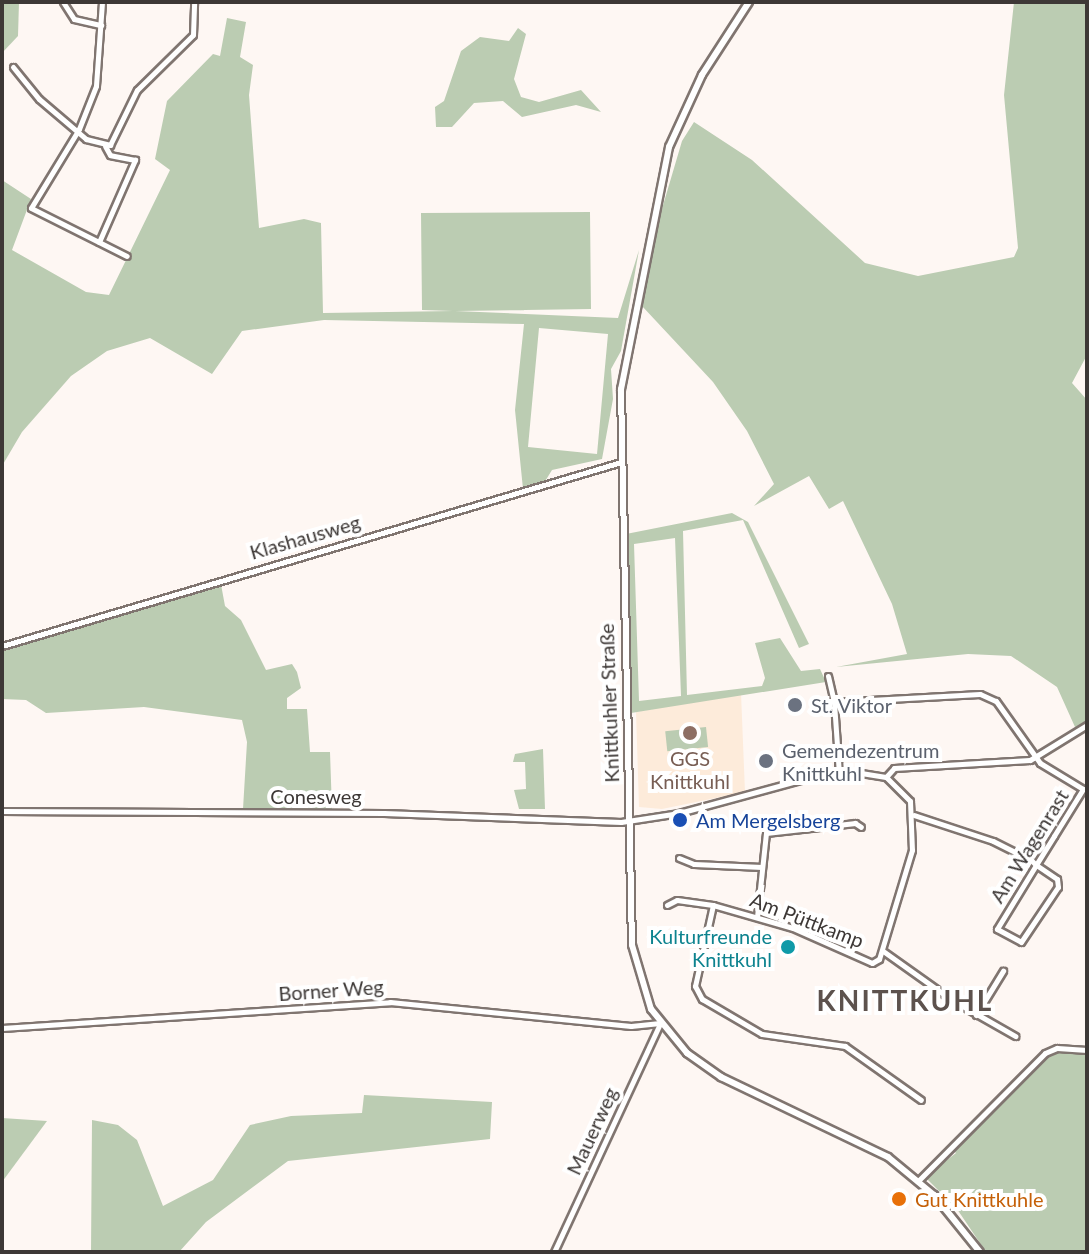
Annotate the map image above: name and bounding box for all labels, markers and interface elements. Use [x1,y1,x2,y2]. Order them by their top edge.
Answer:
street label: Klashausweg [247,510,363,564]
street label: Knittkuhler Straße [594,623,624,783]
place label: St. Viktor [811,693,893,717]
marker: St. Viktor [786,696,804,714]
marker: GGS Knittkuhl [681,724,699,742]
place label: Gemendezentrum Knittkuhl [782,738,939,785]
place label: GGS Knittkuhl [650,746,730,793]
marker: Gemendezentrum Knittkuhl [757,752,775,770]
street label: Conesweg [270,784,362,808]
street label: Am Wagenrast [985,785,1073,907]
place label: Am Mergelsberg [696,808,840,832]
marker: Am Mergelsberg [671,811,689,829]
street label: Am Püttkamp [747,887,867,953]
place label: Kulturfreunde Knittkuhl [649,924,772,971]
marker: Kulturfreunde Knittkuhl [779,938,797,956]
street label: Borner Weg [277,974,385,1006]
district label: KNITTKUHL [817,983,993,1017]
street label: Mauerweg [561,1083,623,1179]
place label: Gut Knittkuhle [915,1187,1043,1211]
marker: Gut Knittkuhle [890,1190,908,1208]

